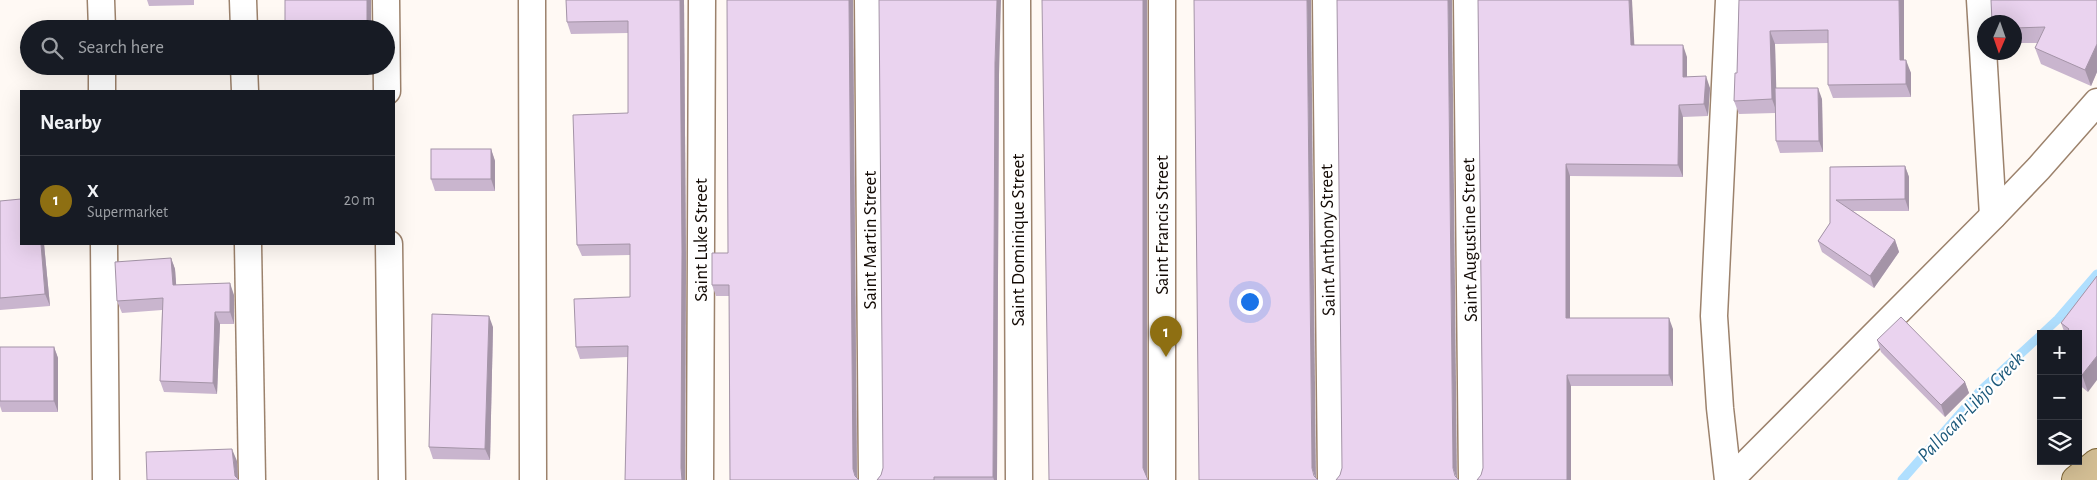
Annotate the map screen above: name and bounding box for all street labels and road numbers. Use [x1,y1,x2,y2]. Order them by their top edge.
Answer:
street label: Saint Dominique Street [1009,154,1028,326]
street label: Saint Francis Street [1153,155,1172,295]
street label: Saint Augustine Street [1459,158,1481,322]
street label: Saint Anthony Street [1317,164,1339,316]
street label: Saint Martin Street [861,171,880,309]
street label: Saint Luke Street [692,178,711,302]

